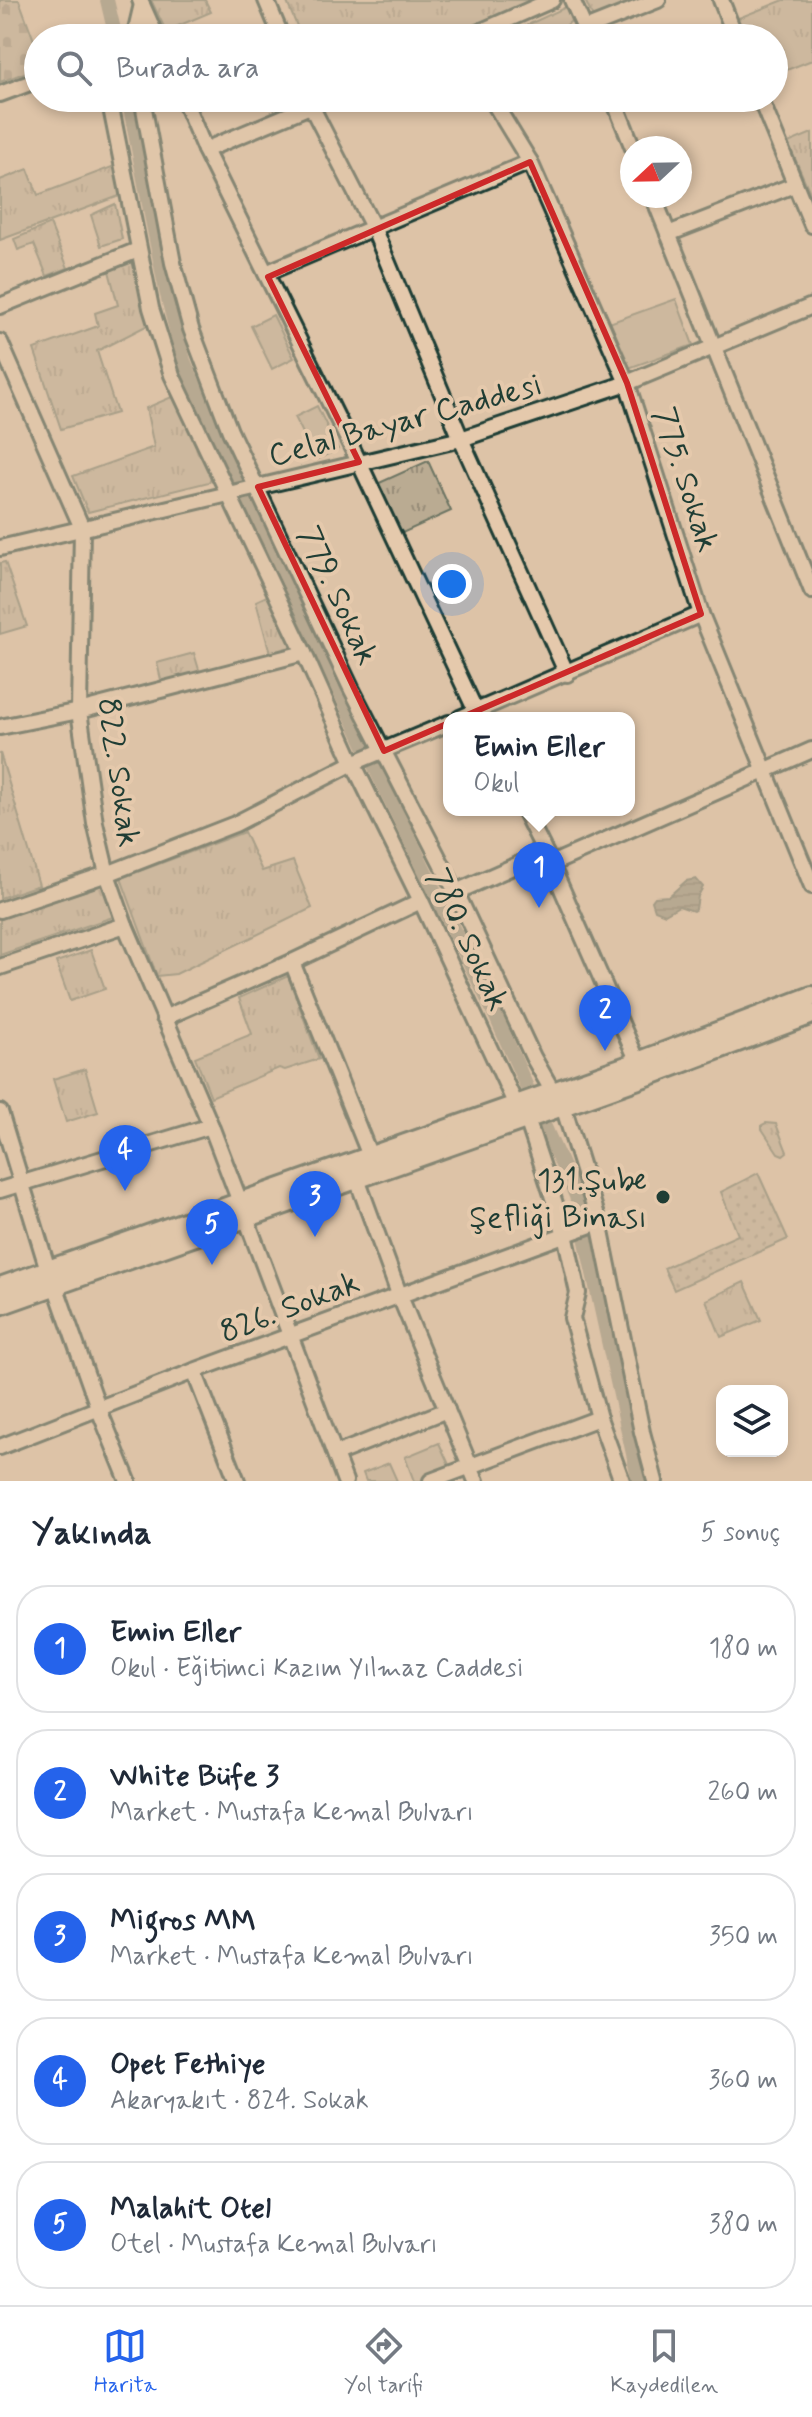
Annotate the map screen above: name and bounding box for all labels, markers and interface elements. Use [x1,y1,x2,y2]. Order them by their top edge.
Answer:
search box [24,24,788,112]
icon: search [52,46,96,90]
text: Burada ara [116,49,259,88]
north arrow [620,136,692,208]
street label: Celal Bayar Caddesi [264,364,547,478]
street label: 775. Sokak [642,402,728,557]
street label: 779. Sokak [287,520,388,672]
your location [432,564,472,604]
street label: 822. Sokak [87,695,149,850]
popup [443,712,635,816]
text: Emin Eller [473,728,605,767]
text: Okul [473,767,519,801]
pin: 1 [513,842,565,908]
street label: 780. Sokak [416,862,518,1018]
pin: 2 [579,985,631,1051]
pin: 4 [99,1125,151,1191]
place label: 131.Şube Şefliği Binası [469,1160,647,1239]
pin: 3 [289,1171,341,1237]
marker: 131.Şube Şefliği Binası [654,1188,672,1206]
pin: 5 [186,1199,238,1265]
street label: 826. Sokak [214,1262,366,1354]
map controls [716,1385,788,1457]
button: layers [716,1385,788,1457]
text: Yakında [32,1511,152,1556]
text: 5 sonuç [701,1516,780,1550]
text: Emin Eller [110,1613,241,1652]
text: 1 [54,1632,66,1666]
text: 180 m [709,1632,778,1666]
text: Okul · Eğitimci Kazım Yılmaz Caddesi [110,1652,524,1686]
text: White Büfe 3 [110,1757,279,1796]
text: 2 [54,1776,66,1810]
text: 260 m [708,1776,778,1810]
text: Market · Mustafa Kemal Bulvarı [110,1796,474,1830]
text: Migros MM [110,1901,256,1940]
text: 3 [54,1920,66,1954]
text: 350 m [709,1920,778,1954]
text: Market · Mustafa Kemal Bulvarı [110,1940,474,1974]
text: Opet Fethiye [110,2045,266,2084]
text: 4 [52,2064,68,2098]
text: 360 m [709,2064,778,2098]
text: Akaryakıt · 824. Sokak [110,2084,369,2118]
text: Malahit Otel [110,2189,271,2228]
text: 5 [52,2208,68,2242]
text: 380 m [709,2208,778,2242]
text: Otel · Mustafa Kemal Bulvarı [110,2228,438,2262]
tab: Harita [94,2324,157,2400]
tab: Yol tarifi [344,2324,423,2400]
tab: Kaydedilen [610,2324,718,2400]

